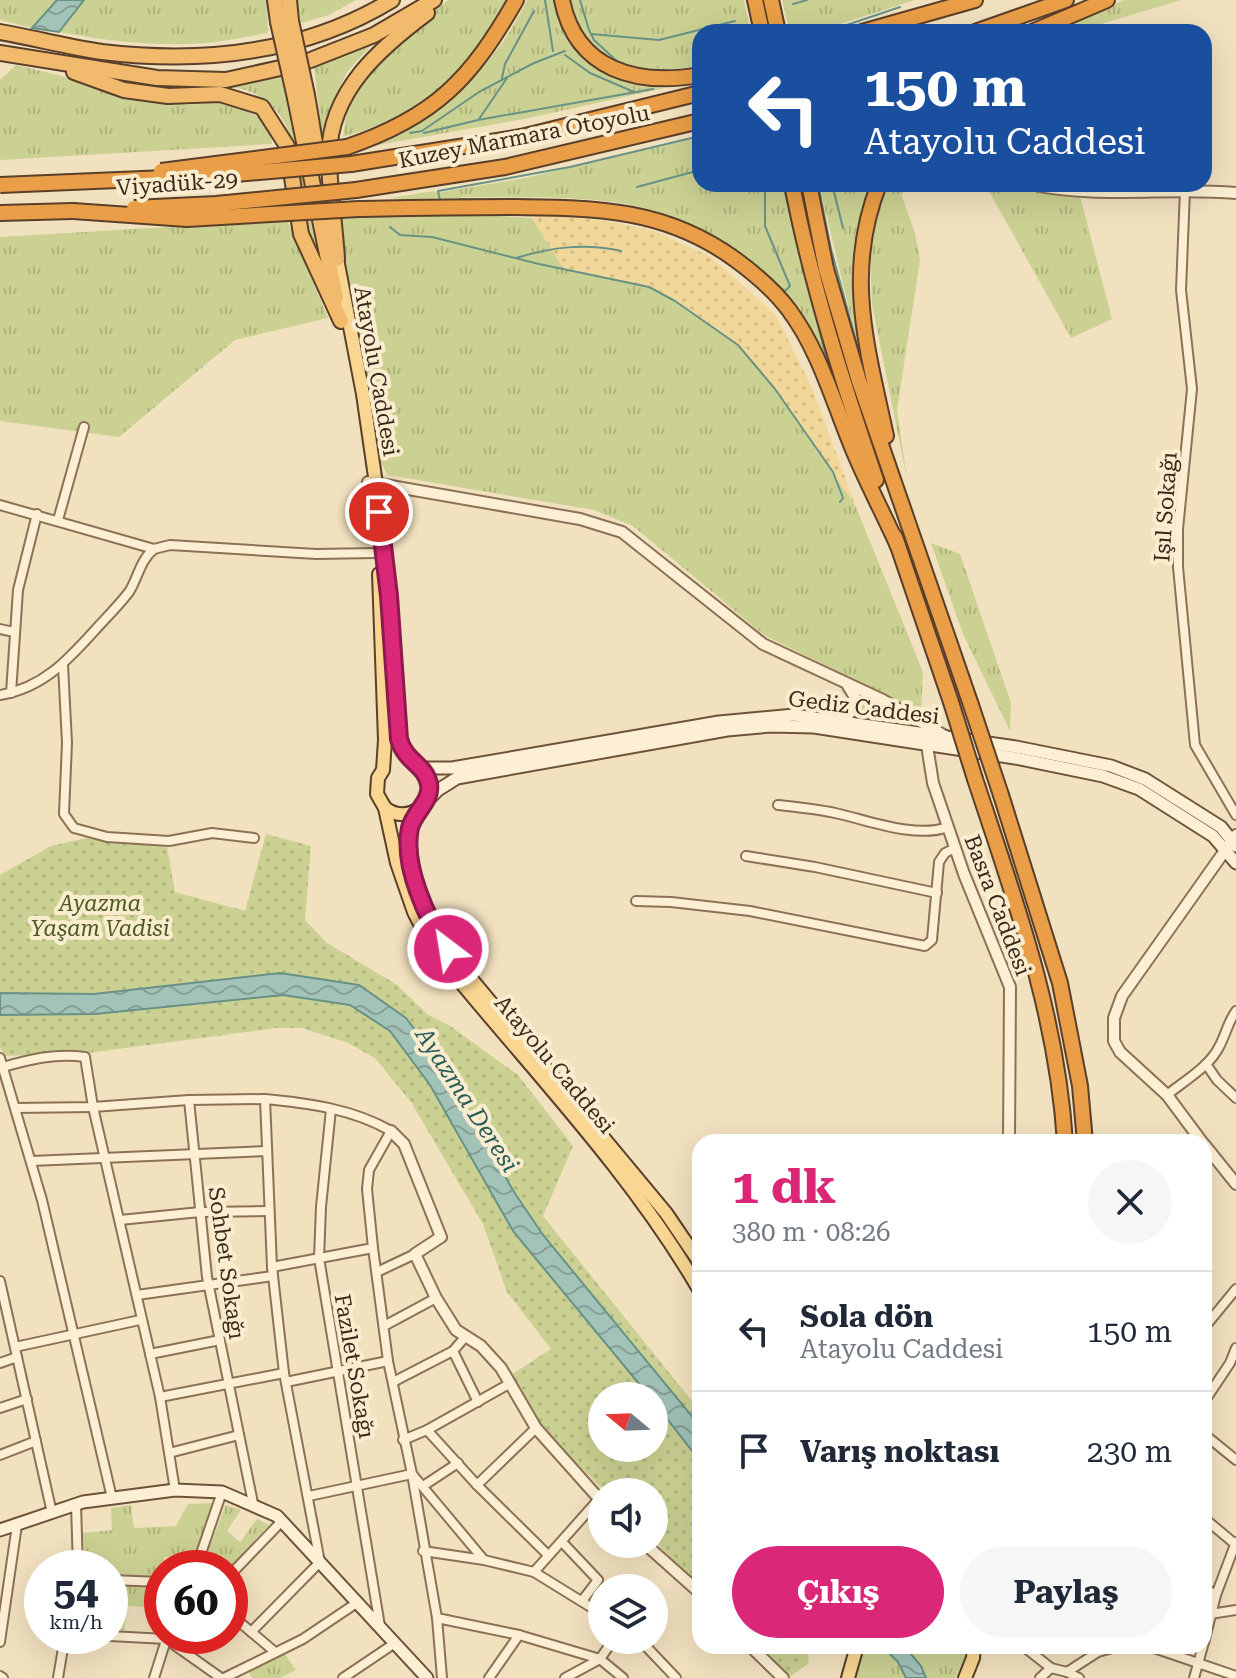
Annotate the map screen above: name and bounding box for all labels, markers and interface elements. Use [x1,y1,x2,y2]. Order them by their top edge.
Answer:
text: 150 m [864,54,1026,120]
icon: left [732,56,836,160]
street label: Kuzey Marmara Otoyolu [397,100,652,173]
text: Atayolu Caddesi [864,121,1145,163]
street label: Viyadük-29 [115,167,239,200]
street label: Atayolu Caddesi [349,284,404,458]
street label: Işıl Sokağı [1149,451,1182,563]
pin [345,478,413,546]
icon: arrive [357,490,401,534]
street label: Gediz Caddesi [787,686,941,729]
street label: Basra Caddesi [959,831,1036,979]
park label: Ayazma Yaşam Vadisi [30,891,170,941]
position arrow [406,907,490,991]
street label: Atayolu Caddesi [490,990,619,1138]
water label: Ayazma Deresi [409,1021,524,1178]
text: 1 dk [732,1159,836,1215]
button: close [1088,1160,1172,1244]
street label: Sohbet Sokağı [203,1185,250,1341]
text: 380 m · 08:26 [732,1217,891,1247]
street label: Fazilet Sokağı [330,1292,380,1440]
text: Sola dön [800,1299,933,1334]
icon: left [732,1309,776,1353]
text: 150 m [1087,1314,1172,1349]
text: Atayolu Caddesi [800,1334,1003,1364]
north arrow [588,1382,668,1462]
map controls [588,1382,668,1654]
icon: arrive [732,1429,776,1473]
text: Varış noktası [800,1434,1000,1469]
text: 230 m [1087,1434,1172,1469]
button: sound [588,1478,668,1558]
button: Çıkış [732,1546,944,1638]
button: Paylaş [960,1546,1172,1638]
speed limit sign: 60 [144,1550,248,1654]
text: 54 [54,1568,98,1615]
button: layers [588,1574,668,1654]
text: km/h [49,1610,103,1634]

